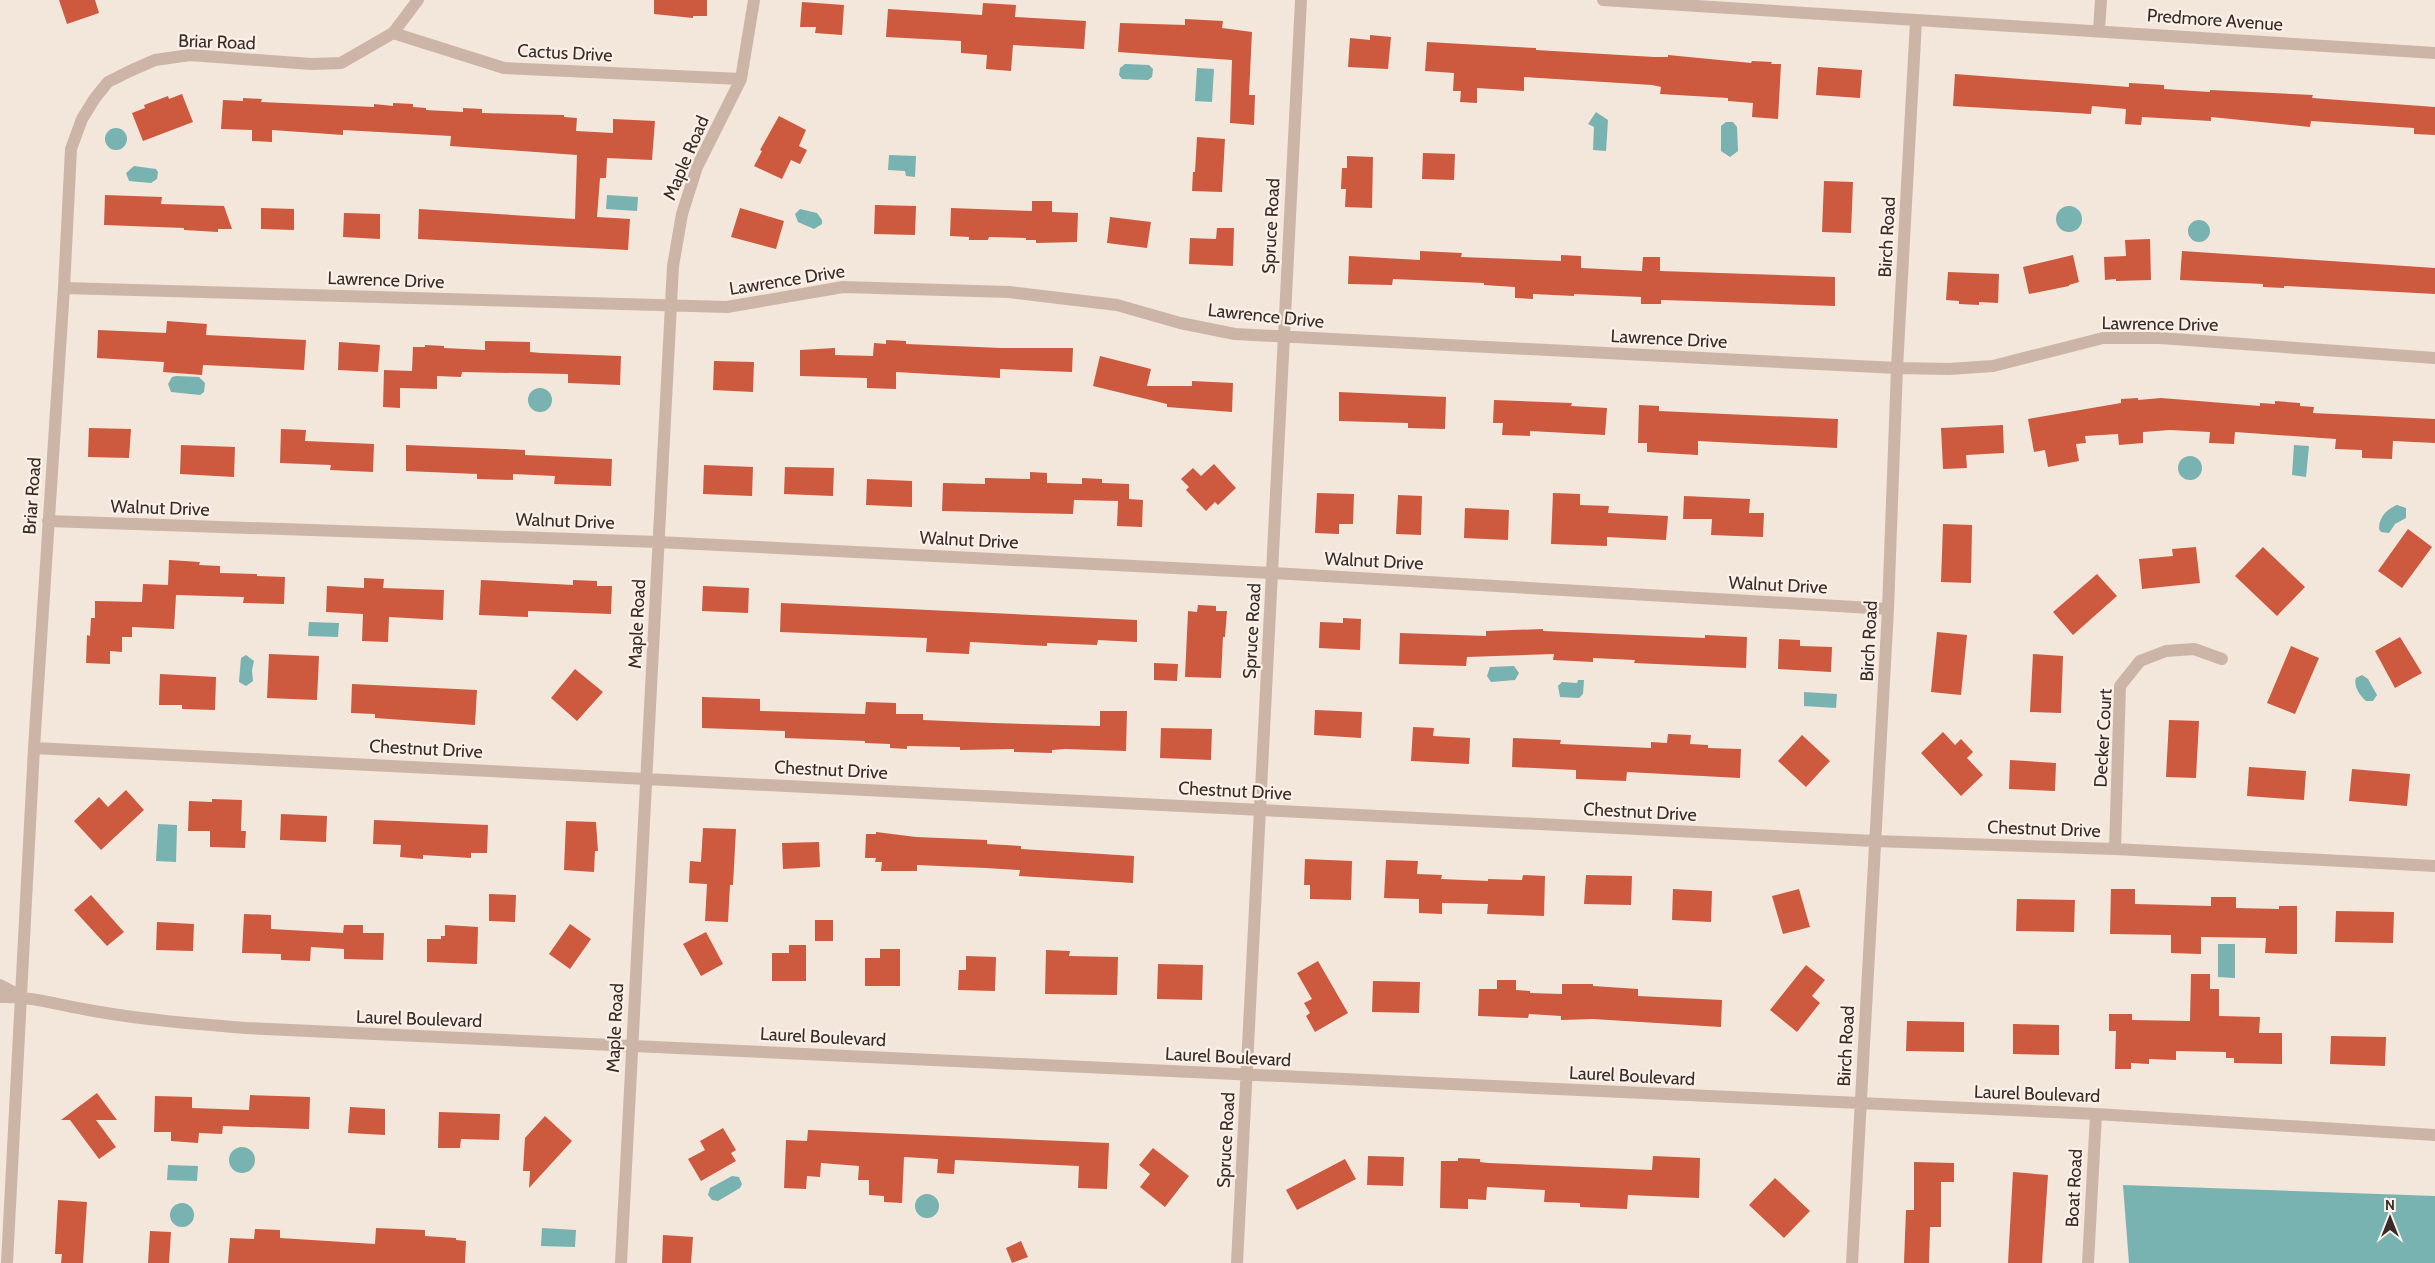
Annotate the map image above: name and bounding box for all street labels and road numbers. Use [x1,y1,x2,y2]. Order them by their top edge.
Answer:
street label: Predmore Avenue [2146,4,2284,36]
street label: Briar Road [178,30,256,54]
street label: Cactus Drive [517,40,613,66]
street label: Maple Road [658,112,714,204]
street label: Spruce Road [1258,178,1284,274]
street label: Birch Road [1874,196,1900,278]
street label: Lawrence Drive [728,260,846,300]
street label: Lawrence Drive [327,267,445,293]
street label: Lawrence Drive [1207,299,1325,333]
street label: Lawrence Drive [2101,312,2219,336]
street label: Lawrence Drive [1610,325,1728,353]
street label: Briar Road [18,457,46,535]
street label: Walnut Drive [110,495,210,521]
street label: Walnut Drive [515,508,615,534]
street label: Walnut Drive [919,526,1019,554]
street label: Walnut Drive [1324,547,1424,575]
street label: Walnut Drive [1728,571,1828,599]
street label: Maple Road [624,579,650,669]
street label: Spruce Road [1239,583,1265,679]
street label: Birch Road [1856,600,1882,682]
street label: Decker Court [2089,688,2117,788]
street label: Chestnut Drive [369,735,483,763]
street label: Chestnut Drive [774,756,888,784]
street label: Chestnut Drive [1178,777,1292,805]
street label: Chestnut Drive [1583,798,1697,826]
street label: Chestnut Drive [1987,816,2101,842]
street label: Maple Road [602,983,628,1073]
street label: Birch Road [1833,1005,1859,1087]
street label: Laurel Boulevard [356,1006,482,1032]
street label: Laurel Boulevard [759,1023,887,1051]
street label: Laurel Boulevard [1164,1043,1292,1071]
street label: Laurel Boulevard [1568,1062,1696,1090]
street label: Laurel Boulevard [1974,1081,2100,1107]
street label: Spruce Road [1213,1092,1239,1188]
street label: Boat Road [2061,1148,2087,1228]

